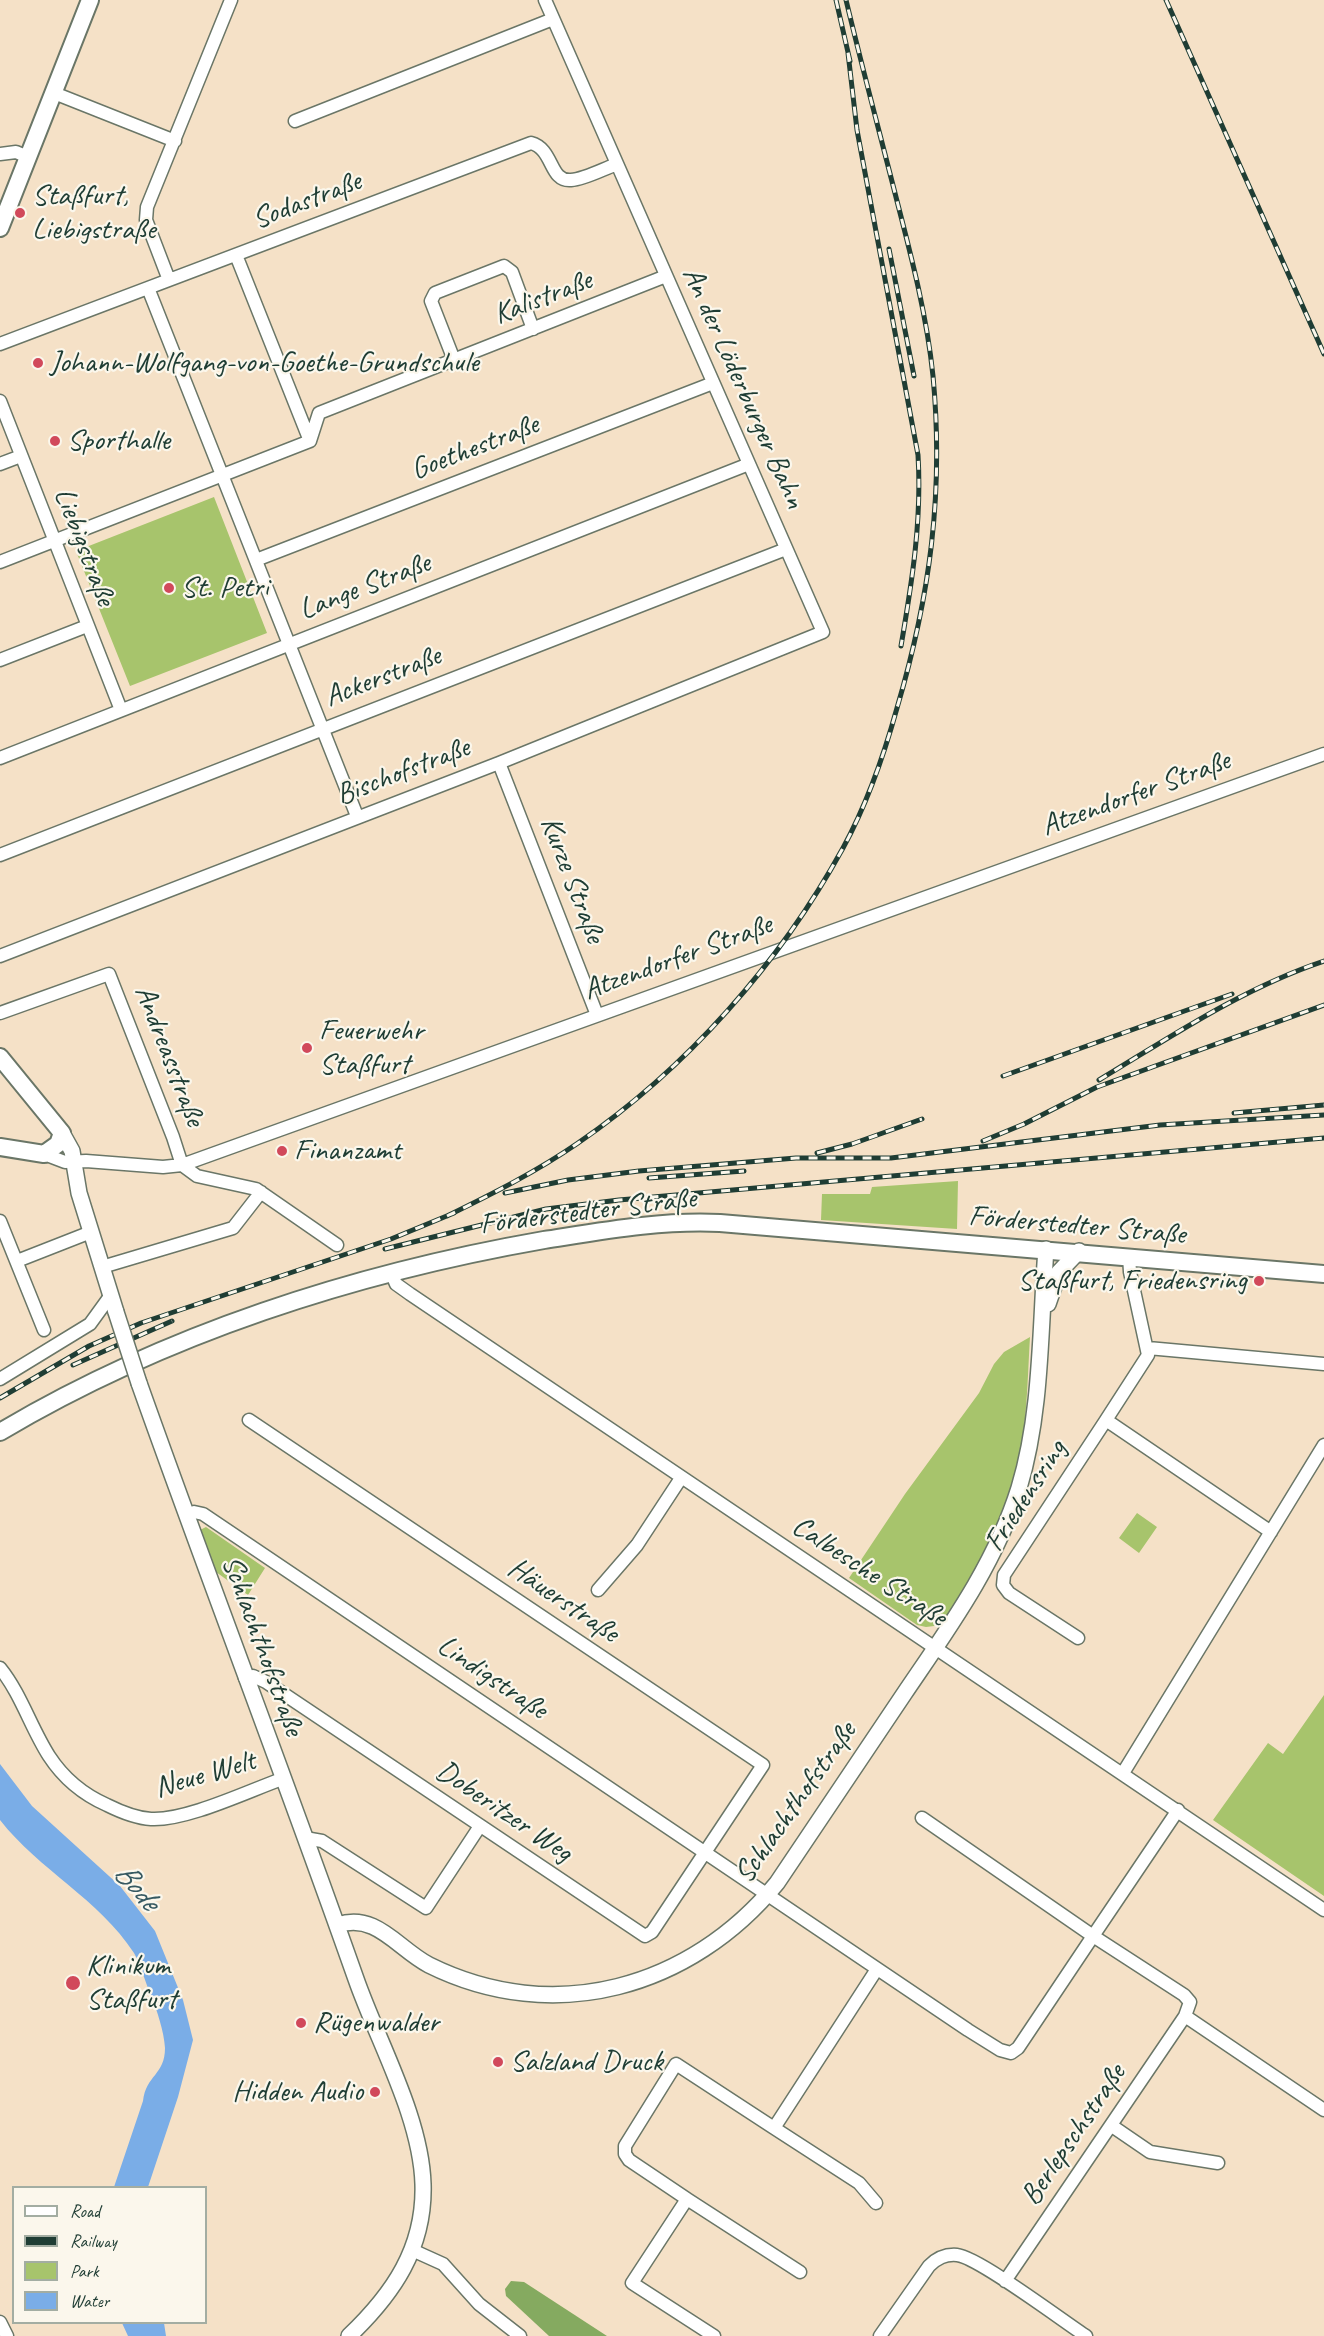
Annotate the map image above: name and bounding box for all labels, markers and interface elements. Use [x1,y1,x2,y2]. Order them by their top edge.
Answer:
street label: Sodastraße [248,164,366,238]
place label: Staßfurt, Liebigstraße [32,178,156,248]
marker: Staßfurt, Liebigstraße [13,206,27,220]
street label: An der Löderburger Bahn [674,262,812,514]
street label: Kalistraße [489,263,597,333]
place label: Johann-Wolfgang-von-Goethe-Grundschule [50,345,479,381]
marker: Johann-Wolfgang-von-Goethe-Grundschule [31,356,45,370]
street label: Goethestraße [406,407,544,489]
place label: Sporthalle [67,423,170,459]
marker: Sporthalle [48,434,62,448]
street label: Liebigstraße [45,483,123,611]
street label: Lange Straße [294,546,436,628]
place label: St. Petri [181,570,269,606]
marker: St. Petri [162,581,176,595]
street label: Ackerstraße [320,638,446,716]
street label: Bischofstraße [331,730,475,814]
street label: Atzendorfer Straße [1037,743,1235,845]
street label: Kurze Straße [532,812,612,948]
street label: Atzendorfer Straße [579,907,777,1009]
street label: Andreasstraße [126,981,212,1131]
place label: Feuerwehr Staßfurt [319,1013,423,1084]
marker: Feuerwehr Staßfurt [300,1041,314,1055]
place label: Finanzamt [294,1133,401,1169]
marker: Finanzamt [275,1144,289,1158]
street label: Förderstedter Straße [478,1181,698,1243]
street label: Förderstedter Straße [967,1199,1187,1253]
place label: Staßfurt, Friedensring [1018,1263,1247,1299]
marker: Staßfurt, Friedensring [1252,1274,1266,1288]
street label: Friedensring [977,1434,1075,1558]
street label: Calbesche Straße [785,1509,953,1635]
street label: Schlachthofstraße [213,1551,311,1741]
street label: Häuerstraße [500,1551,626,1651]
street label: Lindigstraße [430,1628,554,1728]
street label: Schlachthofstraße [727,1715,865,1891]
street label: Neue Welt [150,1743,260,1807]
street label: Doberitzer Weg [429,1753,579,1871]
water label: Bode [105,1855,167,1919]
place label: Klinikum Staßfurt [86,1948,177,2018]
marker: Klinikum Staßfurt [64,1974,82,1992]
place label: Rügenwalder [313,2005,439,2041]
marker: Rügenwalder [294,2016,308,2030]
place label: Salzland Druck [510,2044,663,2080]
marker: Salzland Druck [491,2055,505,2069]
street label: Berlepschstraße [1014,2058,1134,2212]
place label: Hidden Audio [232,2074,363,2110]
marker: Hidden Audio [368,2085,382,2099]
legend [12,2186,207,2324]
text: Road [70,2200,100,2222]
text: Railway [70,2230,117,2252]
text: Park [70,2260,99,2282]
text: Water [70,2290,109,2312]

